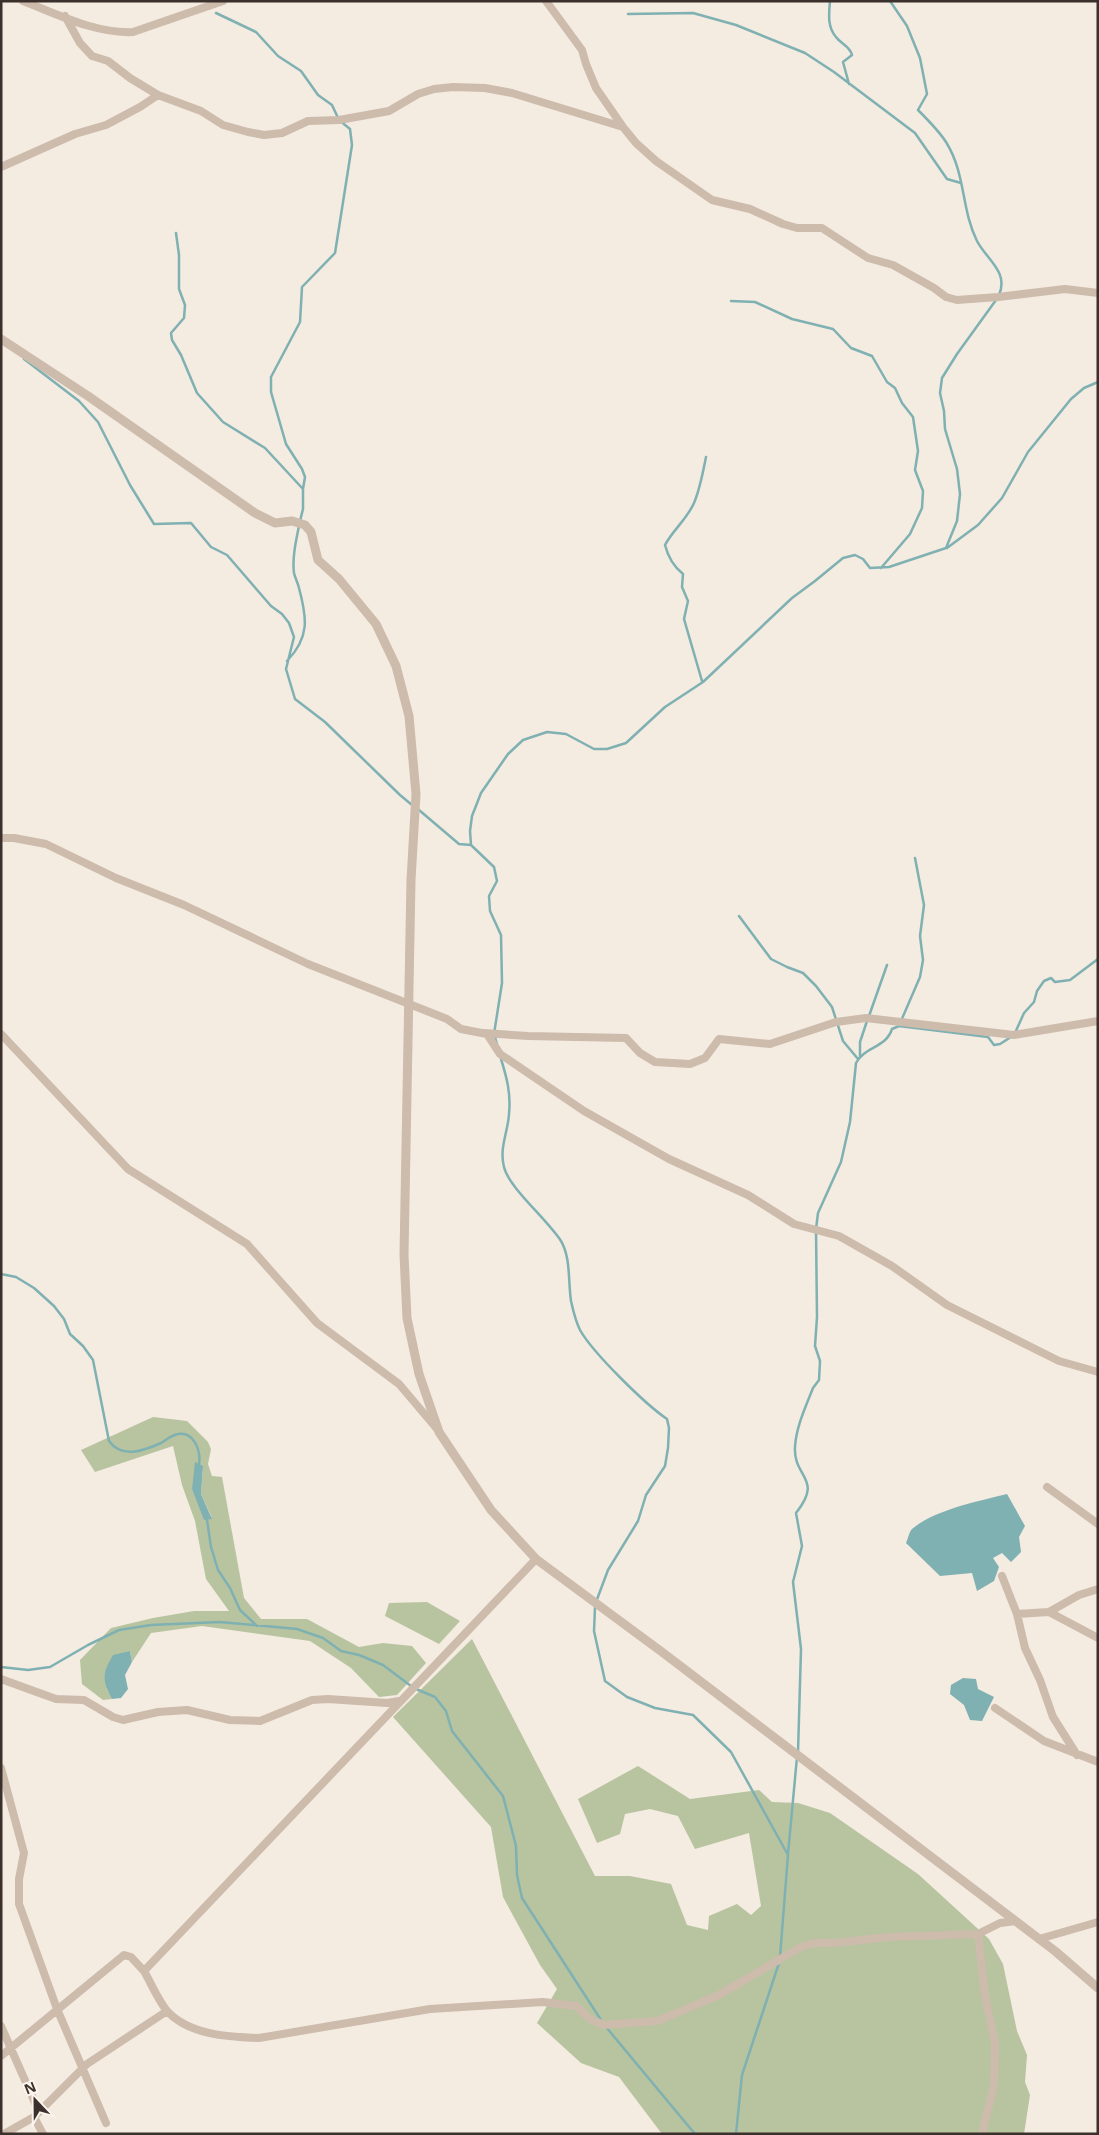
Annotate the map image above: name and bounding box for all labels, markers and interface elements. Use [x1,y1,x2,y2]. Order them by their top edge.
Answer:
north arrow [10,2075,60,2125]
text: N [21,2077,39,2098]

